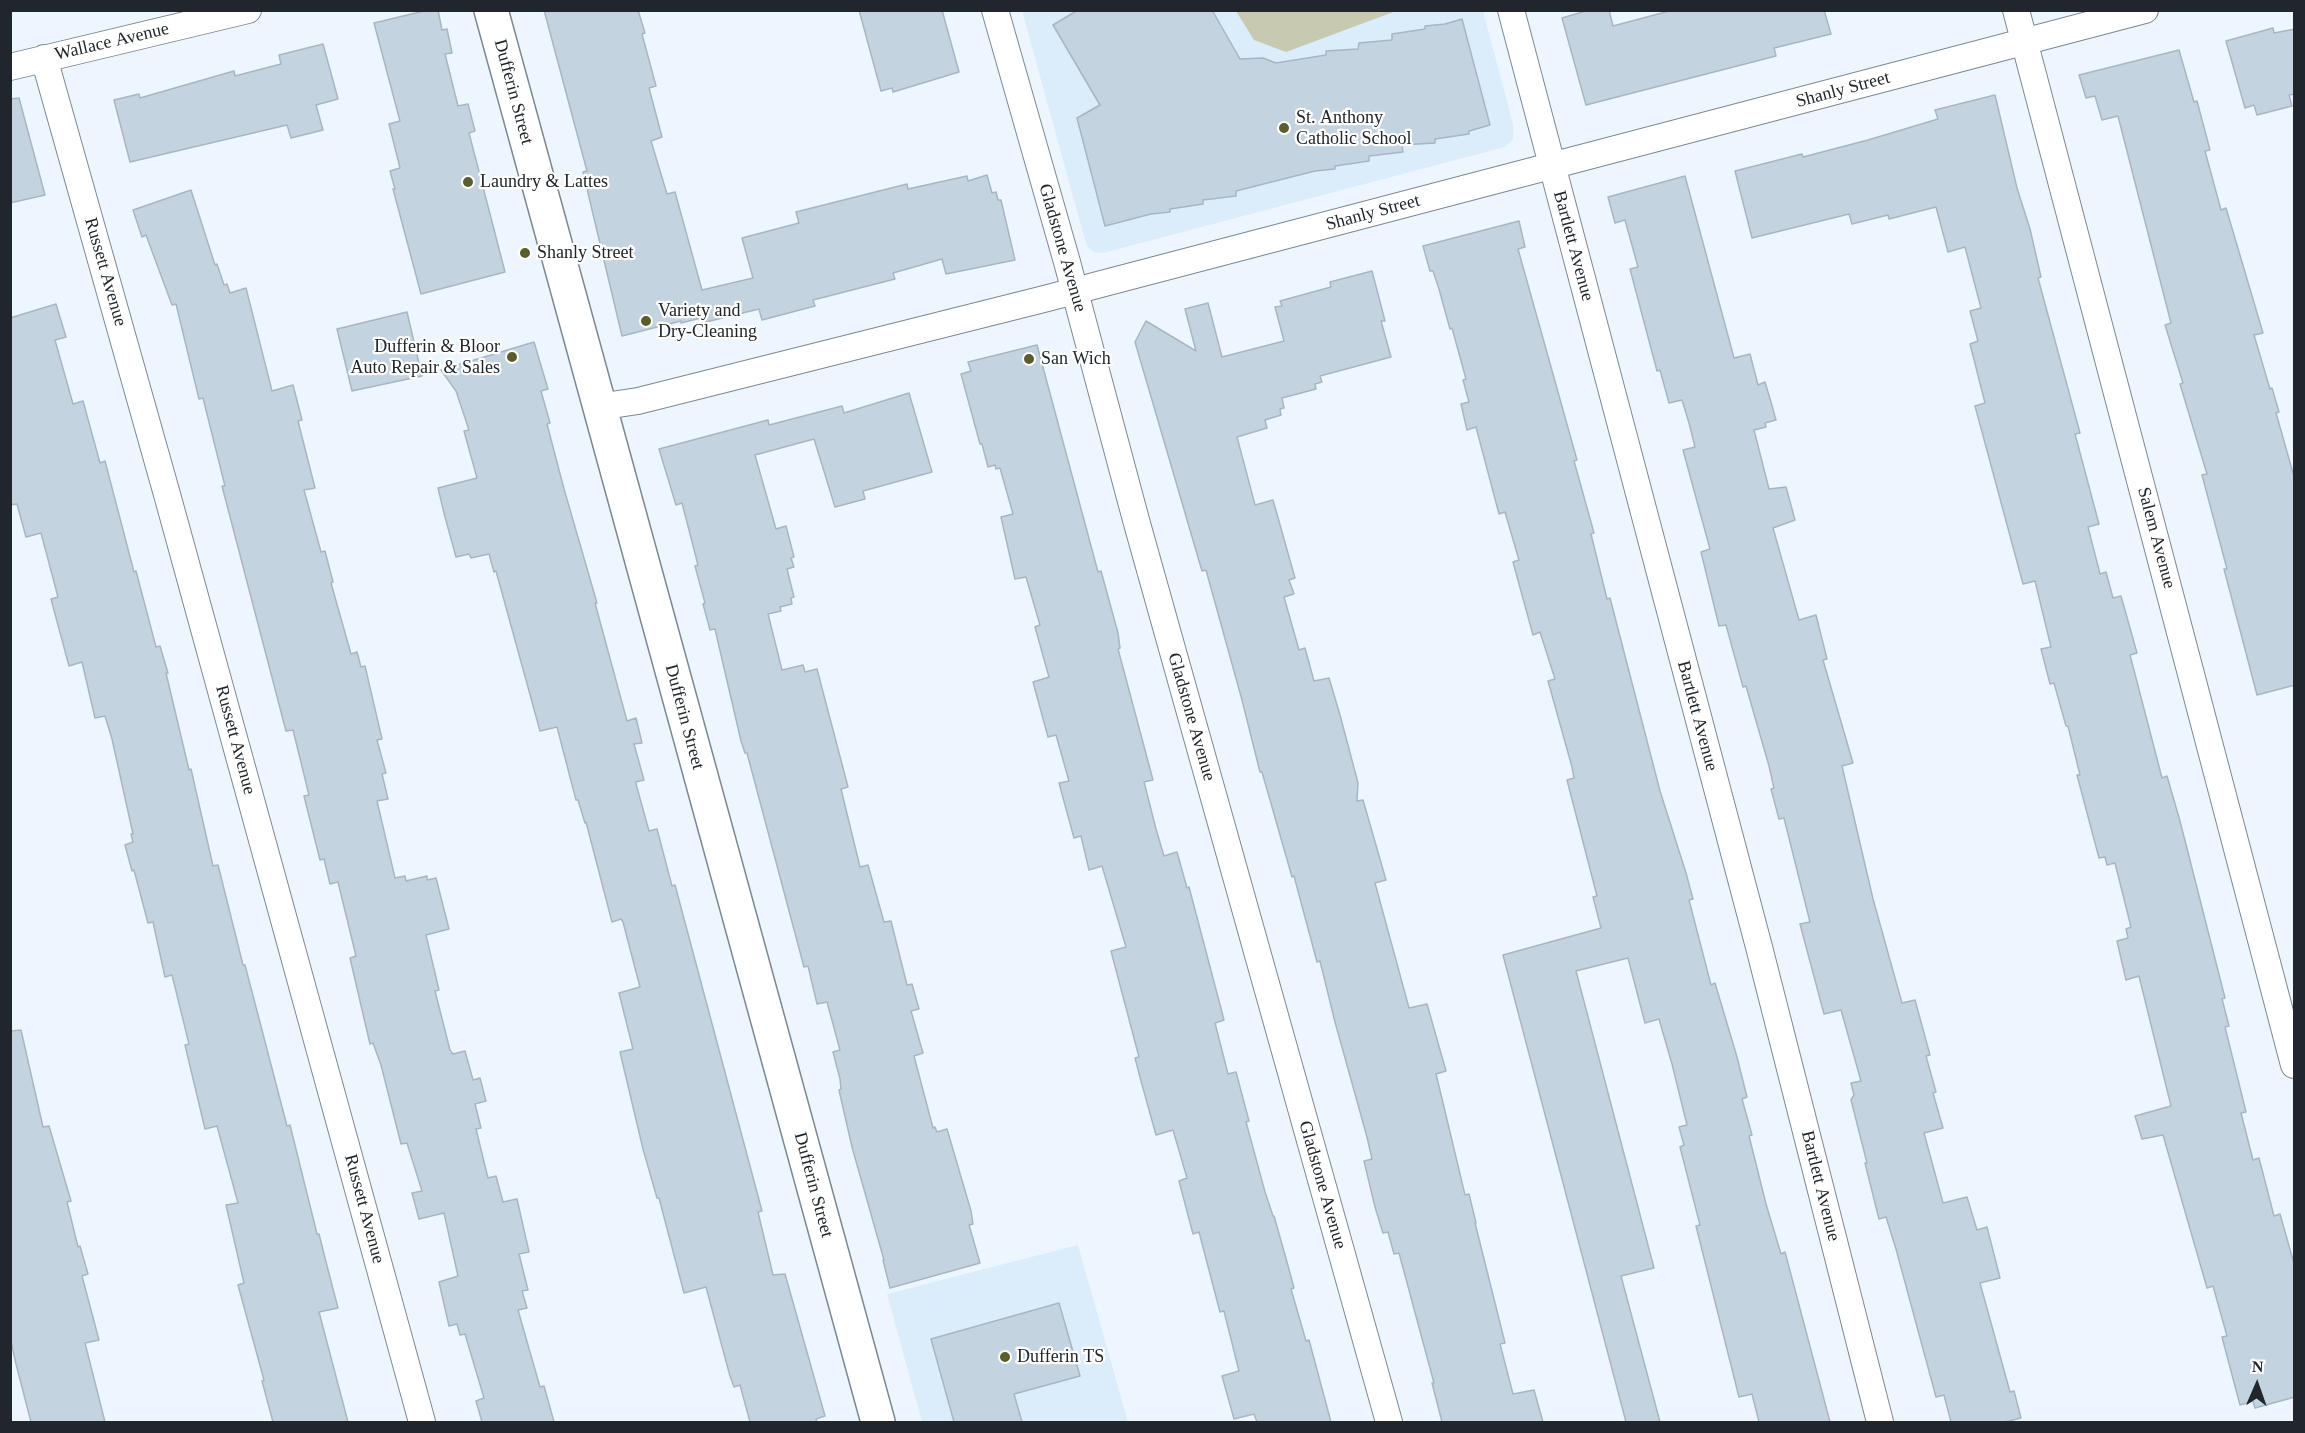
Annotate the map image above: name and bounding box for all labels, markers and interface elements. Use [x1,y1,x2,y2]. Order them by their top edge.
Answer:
street label: Wallace Avenue [53,18,171,66]
street label: Dufferin Street [489,37,537,147]
street label: Shanly Street [1794,67,1892,113]
place label: St. Anthony Catholic School [1296,107,1411,150]
marker: St. Anthony Catholic School [1277,121,1291,135]
place label: Laundry & Lattes [480,171,608,193]
marker: Laundry & Lattes [461,175,475,189]
street label: Gladstone Avenue [1033,182,1091,314]
street label: Bartlett Avenue [1548,189,1598,303]
street label: Shanly Street [1324,190,1422,236]
street label: Russett Avenue [79,215,131,329]
place label: Shanly Street [537,242,633,264]
marker: Shanly Street [518,246,532,260]
place label: Variety and Dry-Cleaning [658,300,757,342]
marker: Variety and Dry-Cleaning [639,314,653,328]
place label: Dufferin & Bloor Auto Repair & Sales [351,336,500,378]
place label: San Wich [1041,348,1111,370]
marker: Dufferin & Bloor Auto Repair & Sales [505,350,519,364]
marker: San Wich [1022,352,1036,366]
street label: Salem Avenue [2132,485,2180,591]
street label: Gladstone Avenue [1162,651,1220,783]
street label: Bartlett Avenue [1672,659,1722,773]
street label: Dufferin Street [660,662,708,772]
street label: Russett Avenue [210,683,260,797]
street label: Gladstone Avenue [1293,1119,1351,1251]
street label: Bartlett Avenue [1796,1129,1844,1243]
street label: Dufferin Street [789,1130,837,1240]
street label: Russett Avenue [339,1152,389,1266]
place label: Dufferin TS [1017,1346,1104,1368]
marker: Dufferin TS [998,1350,1012,1364]
north arrow [2227,1355,2287,1415]
text: N [2252,1358,2264,1375]

